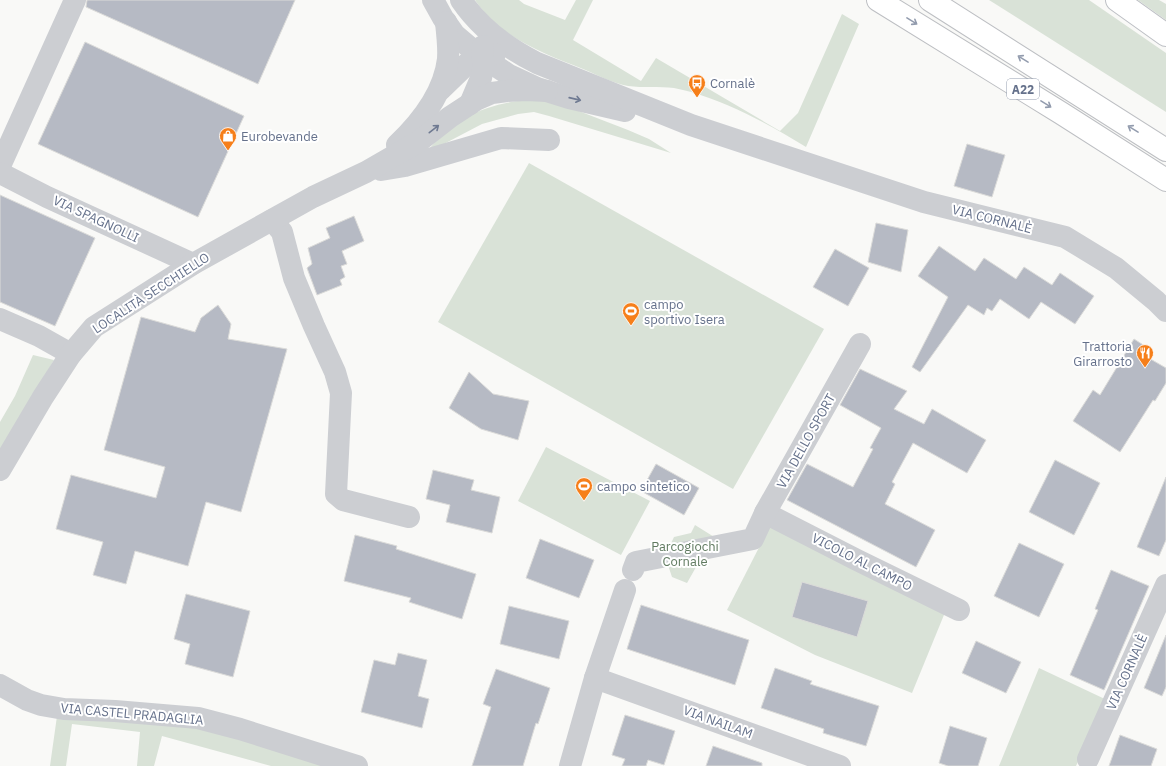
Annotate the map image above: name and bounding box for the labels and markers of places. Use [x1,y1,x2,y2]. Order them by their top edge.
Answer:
bus stop icon: Cornalè [687,73,707,98]
place label: Cornalè [710,75,755,92]
shop icon: Eurobevande [218,126,238,151]
place label: Eurobevande [241,128,318,145]
place label: campo sportivo Isera [644,296,725,328]
sports icon: campo sportivo Isera [621,301,641,326]
place label: Trattoria Girarrosto [1073,338,1132,370]
restaurant icon: Trattoria Girarrosto [1135,343,1155,368]
sports icon: campo sintetico [574,476,594,501]
place label: campo sintetico [597,478,690,495]

